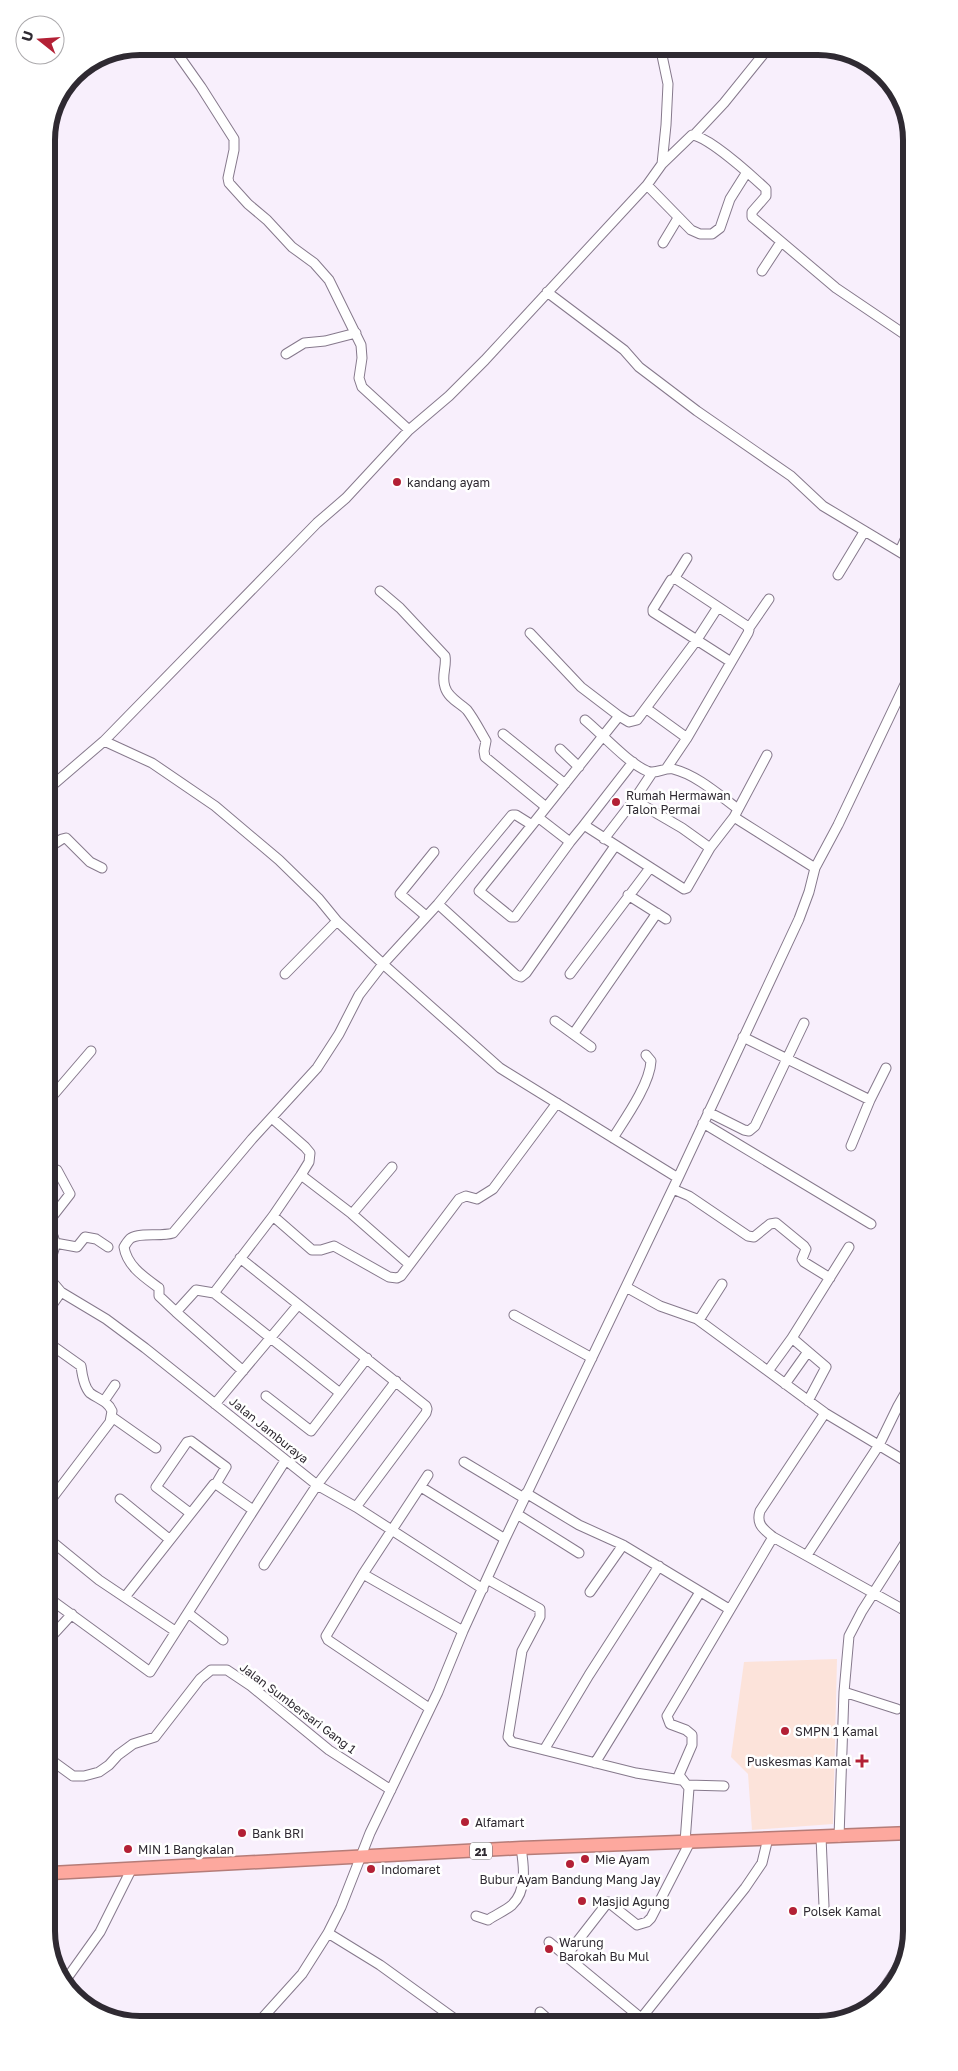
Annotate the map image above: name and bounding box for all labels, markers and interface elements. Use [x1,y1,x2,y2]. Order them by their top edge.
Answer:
north arrow [15,15,65,65]
text: U [17,29,37,43]
place label: kandang ayam [407,475,490,490]
marker: kandang ayam [391,476,403,488]
place label: Rumah Hermawan Talon Permai [626,788,731,817]
marker: Rumah Hermawan Talon Permai [610,796,622,808]
street label: Jalan Jamburaya [226,1394,312,1466]
street label: Jalan Sumbersari Gang 1 [237,1659,359,1757]
place label: SMPN 1 Kamal [795,1724,878,1739]
marker: SMPN 1 Kamal [779,1725,791,1737]
place label: Puskesmas Kamal [747,1754,851,1769]
marker: Puskesmas Kamal [855,1754,869,1768]
place label: Alfamart [475,1815,525,1830]
marker: Alfamart [459,1816,471,1828]
place label: Bank BRI [252,1826,304,1841]
marker: Bank BRI [236,1827,248,1839]
place label: MIN 1 Bangkalan [138,1842,234,1857]
road number: 21 [470,1842,492,1860]
marker: MIN 1 Bangkalan [122,1843,134,1855]
place label: Mie Ayam [595,1852,650,1867]
marker: Mie Ayam [579,1853,591,1865]
marker: Bubur Ayam Bandung Mang Jay [564,1858,576,1870]
place label: Indomaret [381,1862,441,1877]
marker: Indomaret [365,1863,377,1875]
place label: Bubur Ayam Bandung Mang Jay [479,1872,661,1887]
place label: Masjid Agung [592,1894,670,1909]
marker: Masjid Agung [576,1895,588,1907]
place label: Polsek Kamal [803,1904,881,1919]
marker: Polsek Kamal [787,1905,799,1917]
place label: Warung Barokah Bu Mul [559,1935,649,1964]
marker: Warung Barokah Bu Mul [543,1943,555,1955]

